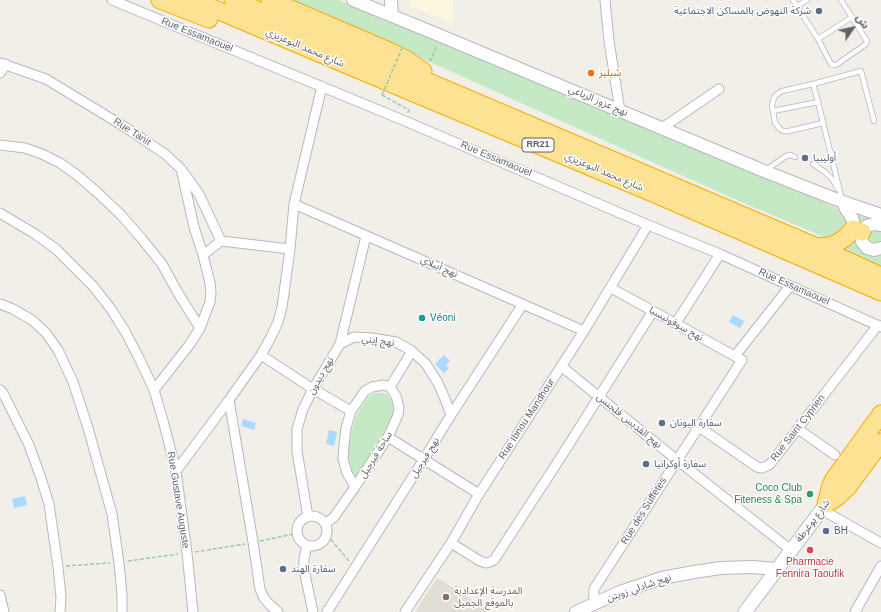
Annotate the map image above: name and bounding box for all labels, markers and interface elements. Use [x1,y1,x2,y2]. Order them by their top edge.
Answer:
place label: شركة النهوض بالمساكن الاجتماعية [674,5,811,17]
marker: شركة النهوض بالمساكن الاجتماعية [814,6,824,16]
north arrow [833,8,873,48]
text: ش [854,12,872,31]
street label: Rue Essamaouel [159,15,235,55]
street label: شارع محمد البوعزيزي [264,26,346,70]
place label: شيليز [599,67,621,79]
marker: شيليز [586,68,596,78]
street label: نهج عزوز الرباعي [566,83,630,119]
street label: Rue Tanit [111,115,153,149]
road number: RR21 [522,138,554,152]
street label: Rue Essamaouel [459,139,533,179]
street label: شارع محمد البوعزيزي [563,150,645,194]
place label: أوليبيا [813,152,836,164]
marker: أوليبيا [800,153,810,163]
street label: نهج أبيلاي [419,254,459,280]
street label: Rue Essamaouel [757,266,831,308]
street label: نهج سوفونيسبا [647,304,705,344]
place label: Véoni [430,312,456,324]
marker: Véoni [417,313,427,323]
street label: نهج إيني [361,333,395,349]
street label: نهج ديدون [305,355,337,397]
street label: Rue Ibnou Mandhour [496,376,558,462]
street label: نهج القديس فلجنس [594,391,664,451]
street label: Rue Saint Cyprien [768,392,828,464]
place label: سفارة اليونان [670,417,722,429]
marker: سفارة اليونان [657,418,667,428]
street label: ساحة فيرجيل [357,429,395,481]
street label: نهج فيرجيل [408,435,442,481]
street label: Rue Gustave Auguste [164,451,192,549]
place label: سفارة أوكرانيا [654,458,706,470]
marker: سفارة أوكرانيا [641,459,651,469]
street label: Rue des Suffetes [619,475,669,547]
place label: Coco Club Fiteness & Spa [734,482,802,506]
marker: Coco Club Fiteness & Spa [805,489,815,499]
street label: شارع يوغرطة [793,497,833,545]
place label: BH [834,525,848,537]
marker: BH [821,526,831,536]
marker: Pharmacie Fennira Taoufik [805,545,815,555]
place label: Pharmacie Fennira Taoufik [776,556,844,580]
place label: سفارة الهند [291,563,336,575]
marker: سفارة الهند [278,564,288,574]
street label: نهج شادلي زويتن [605,571,673,605]
place label: المدرسة الإعدادية بالموقع الجميل [454,585,522,608]
marker: المدرسة الإعدادية بالموقع الجميل [441,592,451,602]

